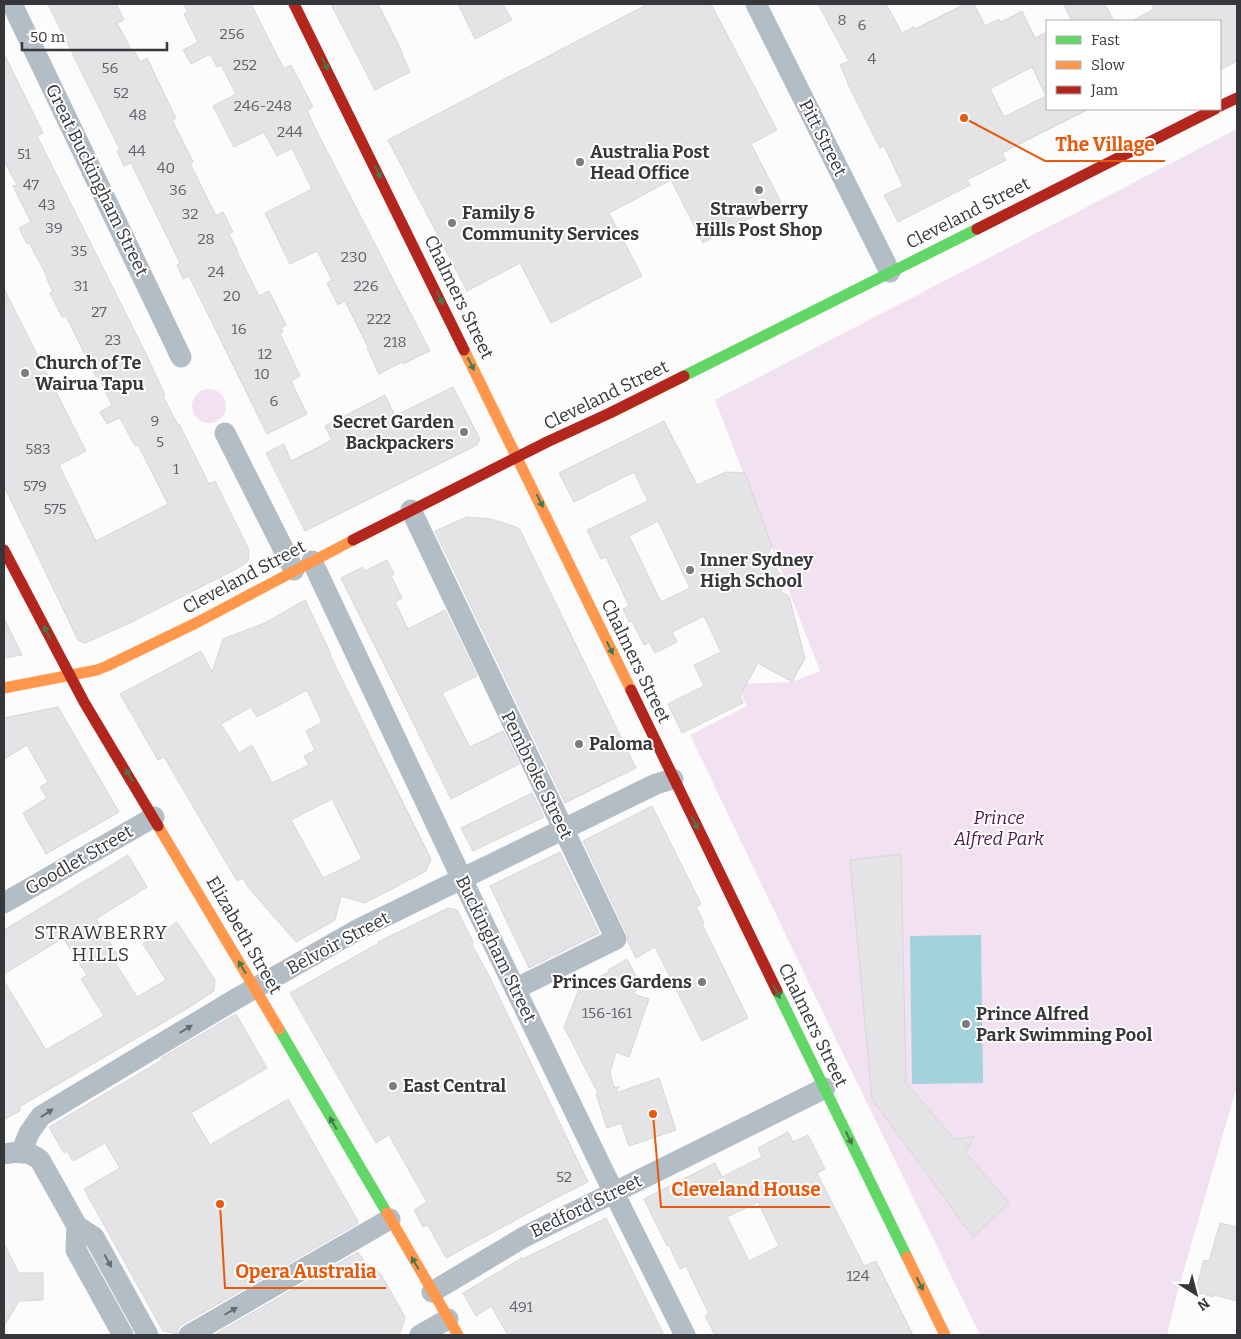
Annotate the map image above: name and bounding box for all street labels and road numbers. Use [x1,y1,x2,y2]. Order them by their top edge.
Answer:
street label: Great Buckingham Street [41,80,153,280]
street label: Pitt Street [794,96,852,181]
street label: Cleveland Street [902,172,1034,254]
street label: Chalmers Street [420,231,499,363]
street label: Cleveland Street [540,355,672,435]
street label: Cleveland Street [179,535,310,619]
street label: Chalmers Street [597,595,676,727]
street label: Pembroke Street [497,707,578,843]
street label: Goodlet Street [21,820,137,900]
street label: Elizabeth Street [201,872,287,998]
street label: Buckingham Street [451,872,541,1026]
street label: Belvoir Street [283,906,394,979]
street label: Chalmers Street [774,959,853,1091]
street label: Bedford Street [527,1169,646,1242]

